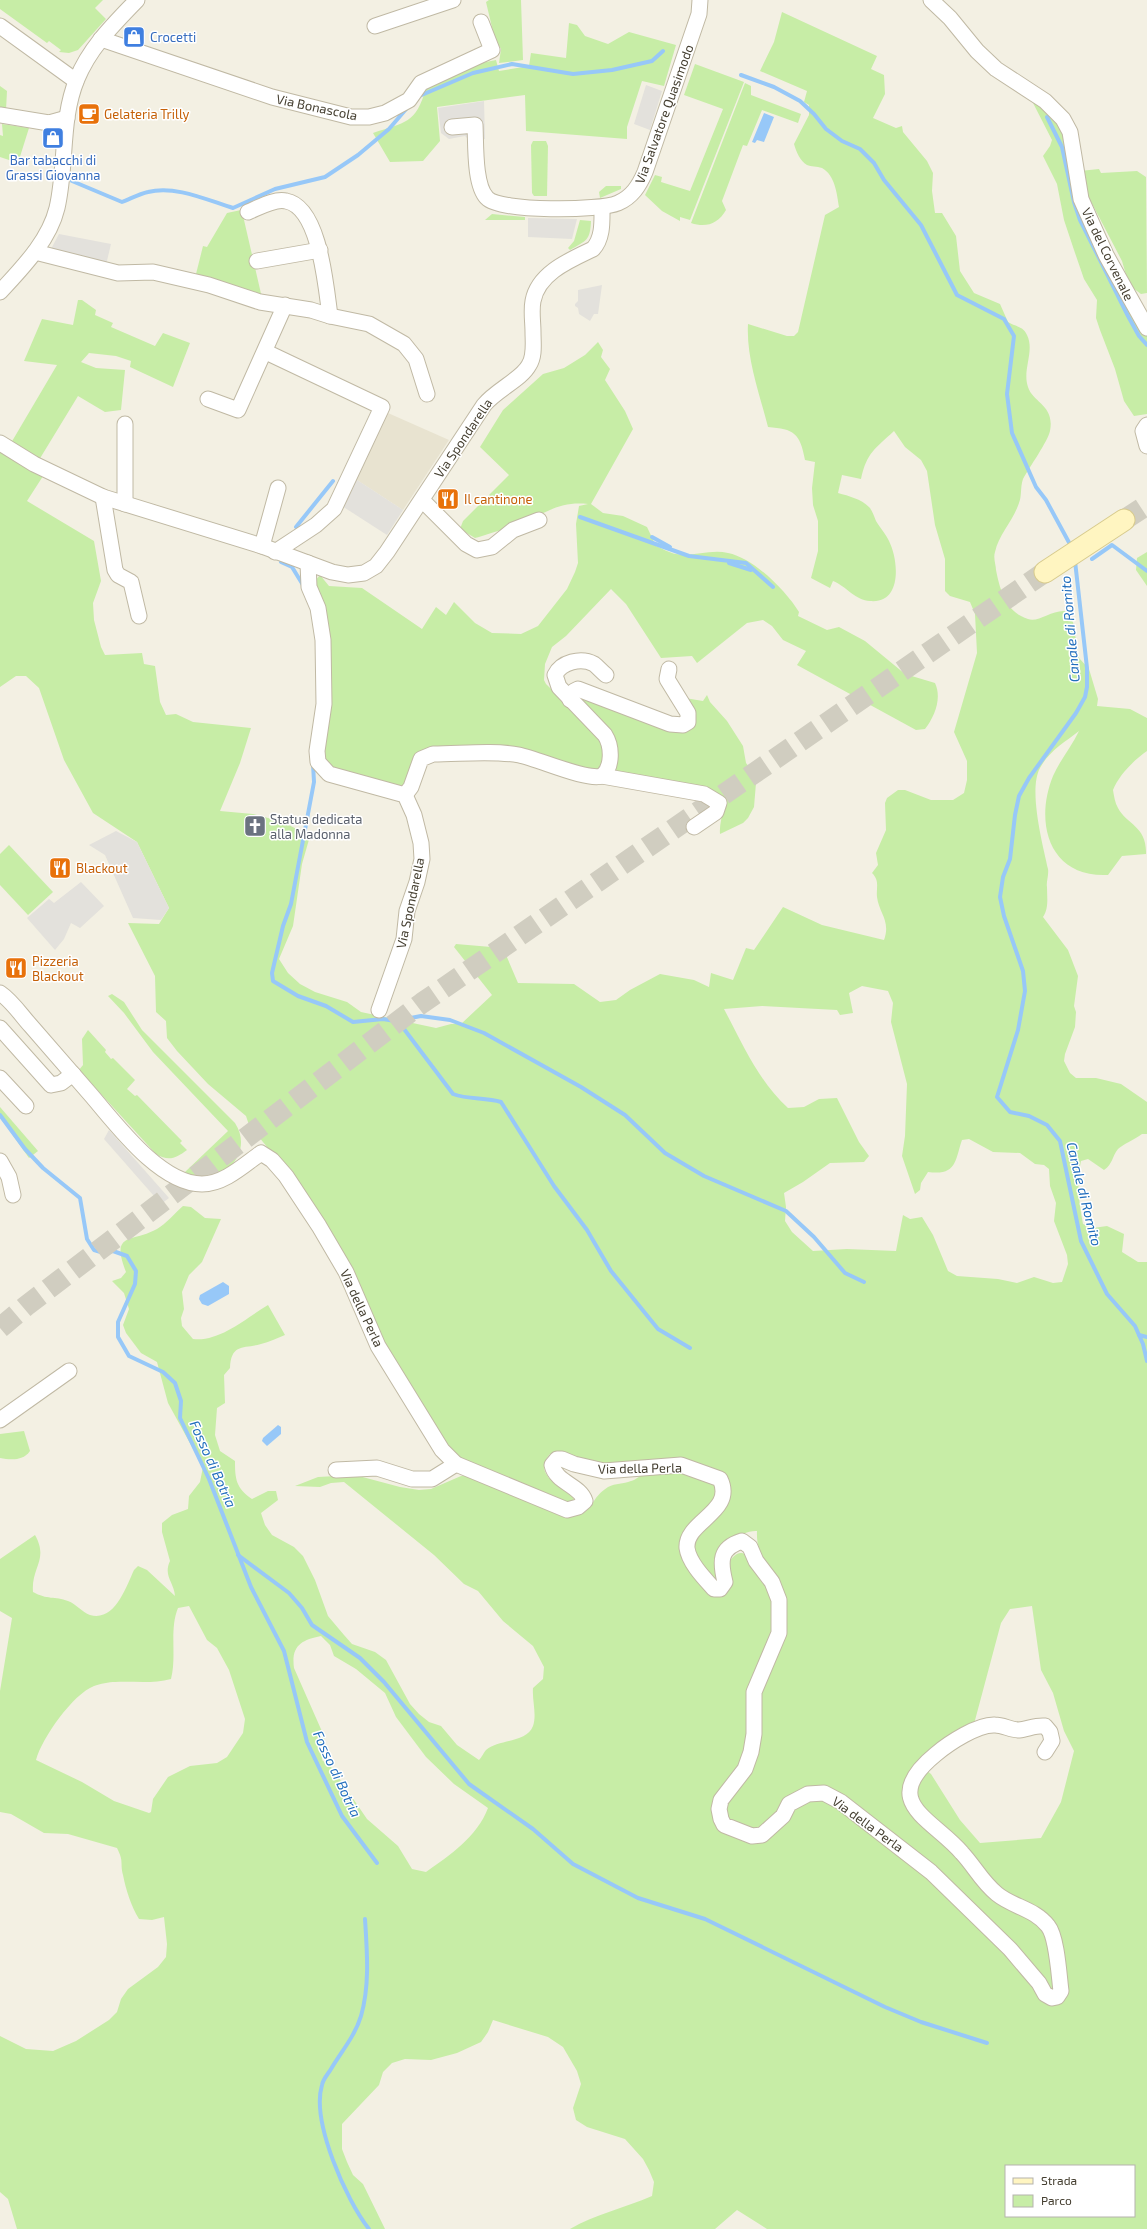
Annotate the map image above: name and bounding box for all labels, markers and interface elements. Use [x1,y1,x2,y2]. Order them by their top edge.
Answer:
shop icon: Crocetti [121,24,147,50]
place label: Crocetti [150,29,196,45]
street label: Via Salvatore Quasimodo [631,42,697,186]
street label: Via Bonascola [275,91,359,123]
cafe icon: Gelateria Trilly [76,101,102,127]
place label: Gelateria Trilly [104,106,189,122]
shop icon: Bar tabacchi di Grassi Giovanna [40,125,66,151]
place label: Bar tabacchi di Grassi Giovanna [6,152,100,183]
street label: Via del Corvenale [1079,205,1137,303]
street label: Via Spondarella [431,395,495,481]
restaurant icon: Il cantinone [435,486,461,512]
place label: Il cantinone [464,491,533,507]
water label: Canale di Romito [1056,575,1083,683]
place label: Statua dedicata alla Madonna [270,811,362,842]
church icon: Statua dedicata alla Madonna [242,813,268,839]
restaurant icon: Blackout [47,855,73,881]
street label: Via Spondarella [393,856,427,950]
place label: Blackout [76,860,128,876]
place label: Pizzeria Blackout [32,953,84,984]
restaurant icon: Pizzeria Blackout [3,955,29,981]
water label: Canale di Romito [1063,1140,1106,1248]
street label: Via della Perla [337,1266,387,1350]
water label: Fosso di Botria [187,1418,240,1510]
street label: Via della Perla [598,1459,682,1477]
water label: Fosso di Botria [310,1728,365,1820]
street label: Via della Perla [829,1793,907,1855]
legend [1005,2165,1135,2217]
text: Strada [1041,2173,1077,2187]
text: Parco [1041,2193,1072,2207]

